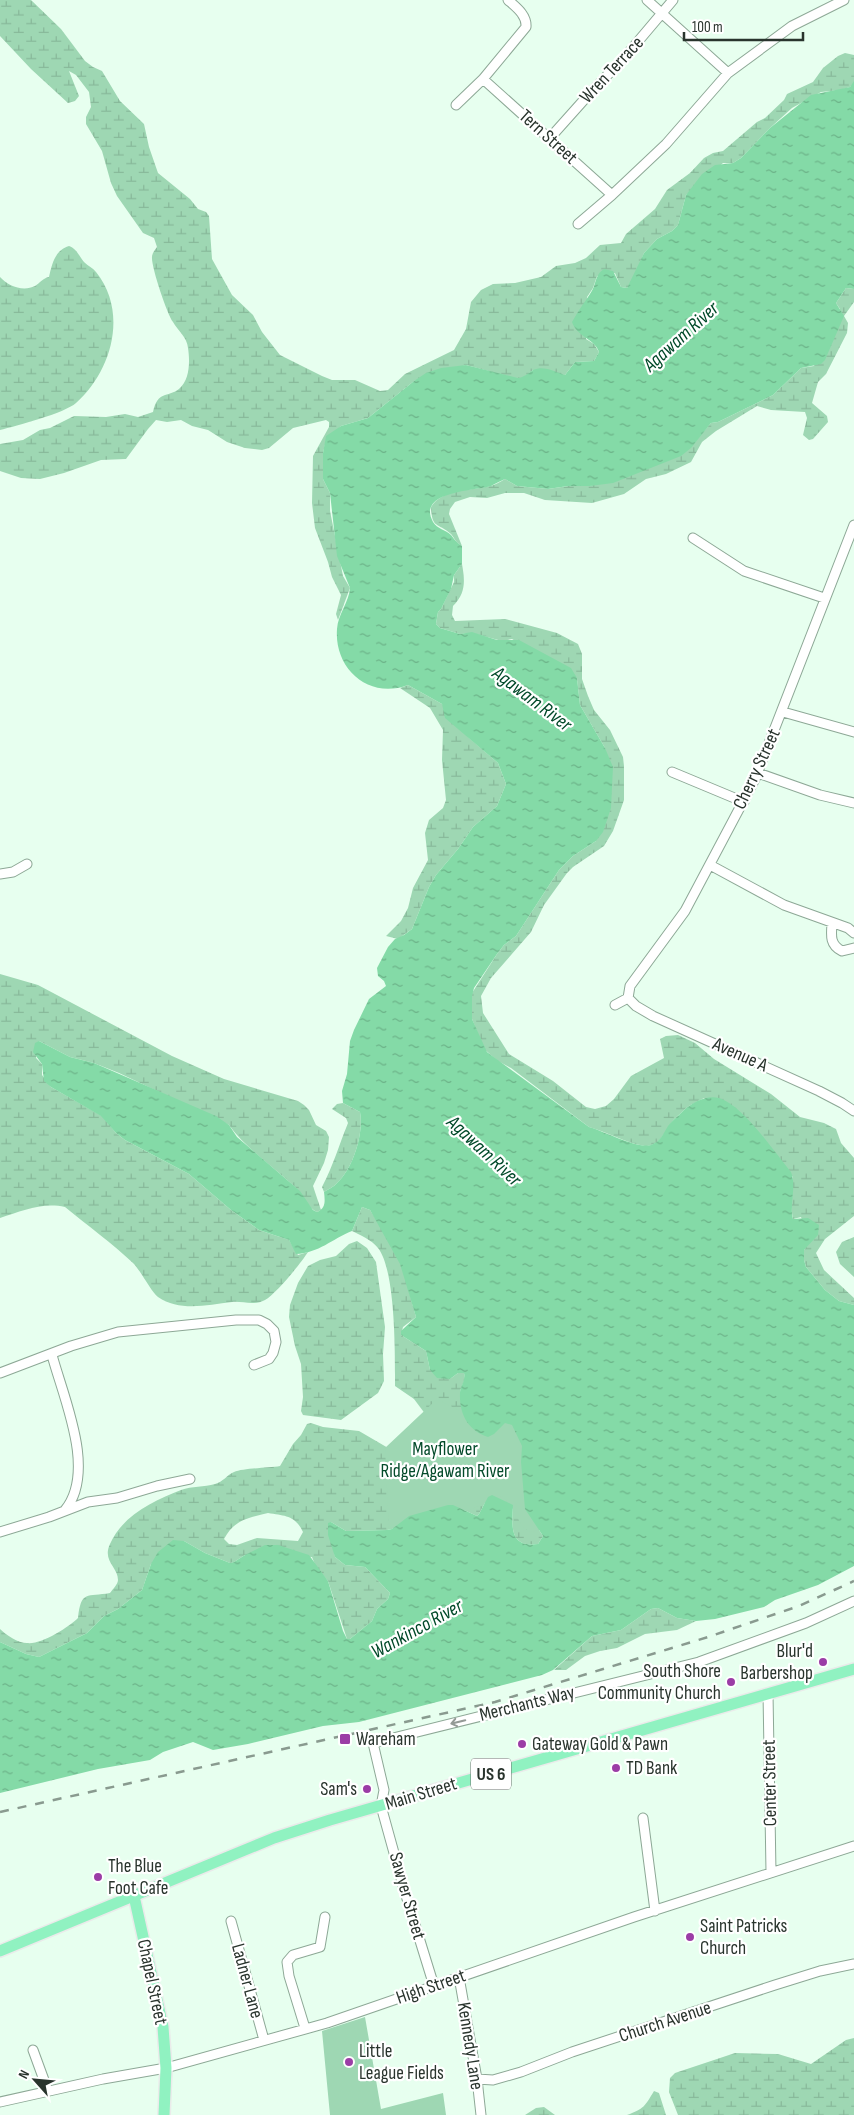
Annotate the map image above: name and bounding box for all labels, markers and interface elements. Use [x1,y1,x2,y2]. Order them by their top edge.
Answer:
scale bar [684,10,803,42]
text: 100 m [692,18,723,37]
street label: Wren Terrace [575,32,649,108]
street label: Tern Street [514,105,582,169]
water label: Agawam River [638,296,725,378]
water label: Agawam River [487,661,577,737]
street label: Cherry Street [728,725,786,813]
street label: Avenue A [708,1032,772,1078]
water label: Agawam River [441,1110,527,1192]
park label: Mayflower Ridge/Agawam River [380,1438,510,1483]
water label: Wankinco River [367,1593,468,1664]
place label: Blur'd Barbershop [740,1640,813,1685]
marker: Blur'd Barbershop [817,1656,829,1668]
place label: South Shore Community Church [598,1660,721,1705]
marker: South Shore Community Church [725,1676,737,1688]
street label: Merchants Way [477,1681,578,1727]
one-way arrow [450,1717,466,1727]
place label: Wareham [356,1728,416,1751]
marker: Wareham [338,1732,352,1746]
place label: Gateway Gold & Pawn [532,1733,668,1756]
marker: Gateway Gold & Pawn [516,1738,528,1750]
street label: Center Street [758,1739,782,1827]
place label: TD Bank [626,1757,678,1780]
road number: US 6 [471,1758,511,1790]
marker: TD Bank [610,1762,622,1774]
street label: Main Street [383,1772,460,1816]
place label: Sam's [320,1778,357,1801]
marker: Sam's [361,1783,373,1795]
street label: Sawyer Street [384,1850,430,1942]
place label: The Blue Foot Cafe [108,1855,168,1900]
marker: The Blue Foot Cafe [92,1871,104,1883]
place label: Saint Patricks Church [700,1915,788,1960]
marker: Saint Patricks Church [684,1931,696,1943]
street label: Chapel Street [132,1937,172,2027]
street label: Ladner Lane [226,1941,268,2021]
street label: High Street [393,1964,469,2010]
street label: Church Avenue [616,1996,714,2048]
street label: Kennedy Lane [452,2001,488,2091]
place label: Little League Fields [359,2040,444,2085]
north arrow [10,2055,60,2105]
marker: Little League Fields [343,2056,355,2068]
text: N [15,2067,33,2082]

